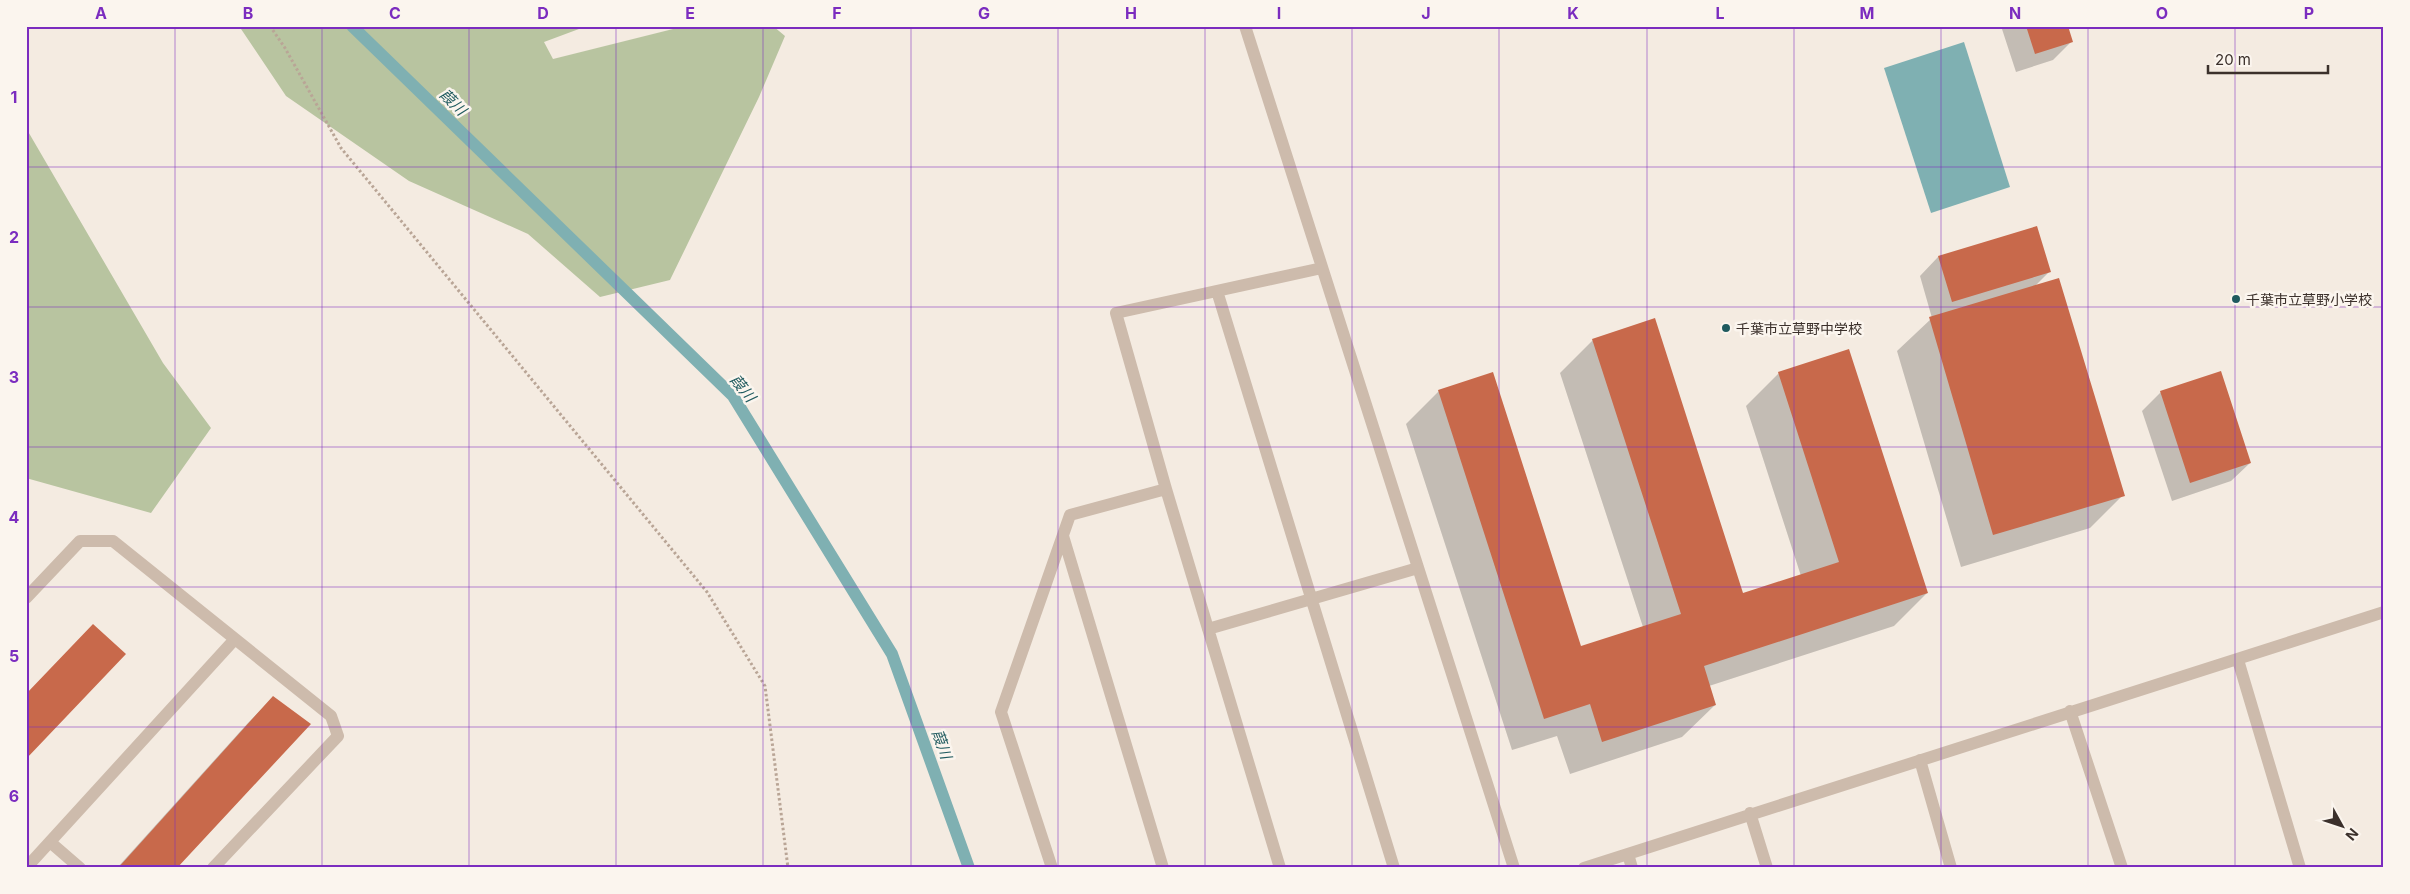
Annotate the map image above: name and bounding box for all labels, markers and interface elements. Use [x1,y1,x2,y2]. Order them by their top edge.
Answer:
text: A [95,3,107,23]
text: B [243,3,253,23]
text: C [389,3,401,23]
text: D [537,3,549,23]
text: E [685,3,695,23]
text: F [832,3,842,23]
text: G [978,3,990,23]
text: H [1125,3,1137,23]
text: I [1277,3,1281,23]
text: J [1421,3,1431,23]
text: K [1567,3,1579,23]
text: L [1715,3,1725,23]
text: M [1860,3,1874,23]
text: N [2009,3,2021,23]
text: O [2156,3,2168,23]
text: P [2304,3,2314,23]
scale bar [2208,42,2328,74]
text: 20 m [2215,50,2251,69]
water label: 葭川 [436,85,472,121]
text: 1 [11,87,17,107]
text: 2 [9,227,19,247]
place label: 千葉市立草野小学校 [2246,291,2372,308]
marker: 千葉市立草野小学校 [2230,293,2242,305]
place label: 千葉市立草野中学校 [1736,320,1862,337]
marker: 千葉市立草野中学校 [1720,322,1732,334]
text: 3 [9,367,19,387]
water label: 葭川 [726,370,761,407]
text: 4 [9,507,20,527]
text: 5 [9,646,19,666]
water label: 葭川 [928,727,957,763]
text: 6 [9,786,19,806]
north arrow [2318,802,2368,852]
text: N [2342,825,2362,844]

